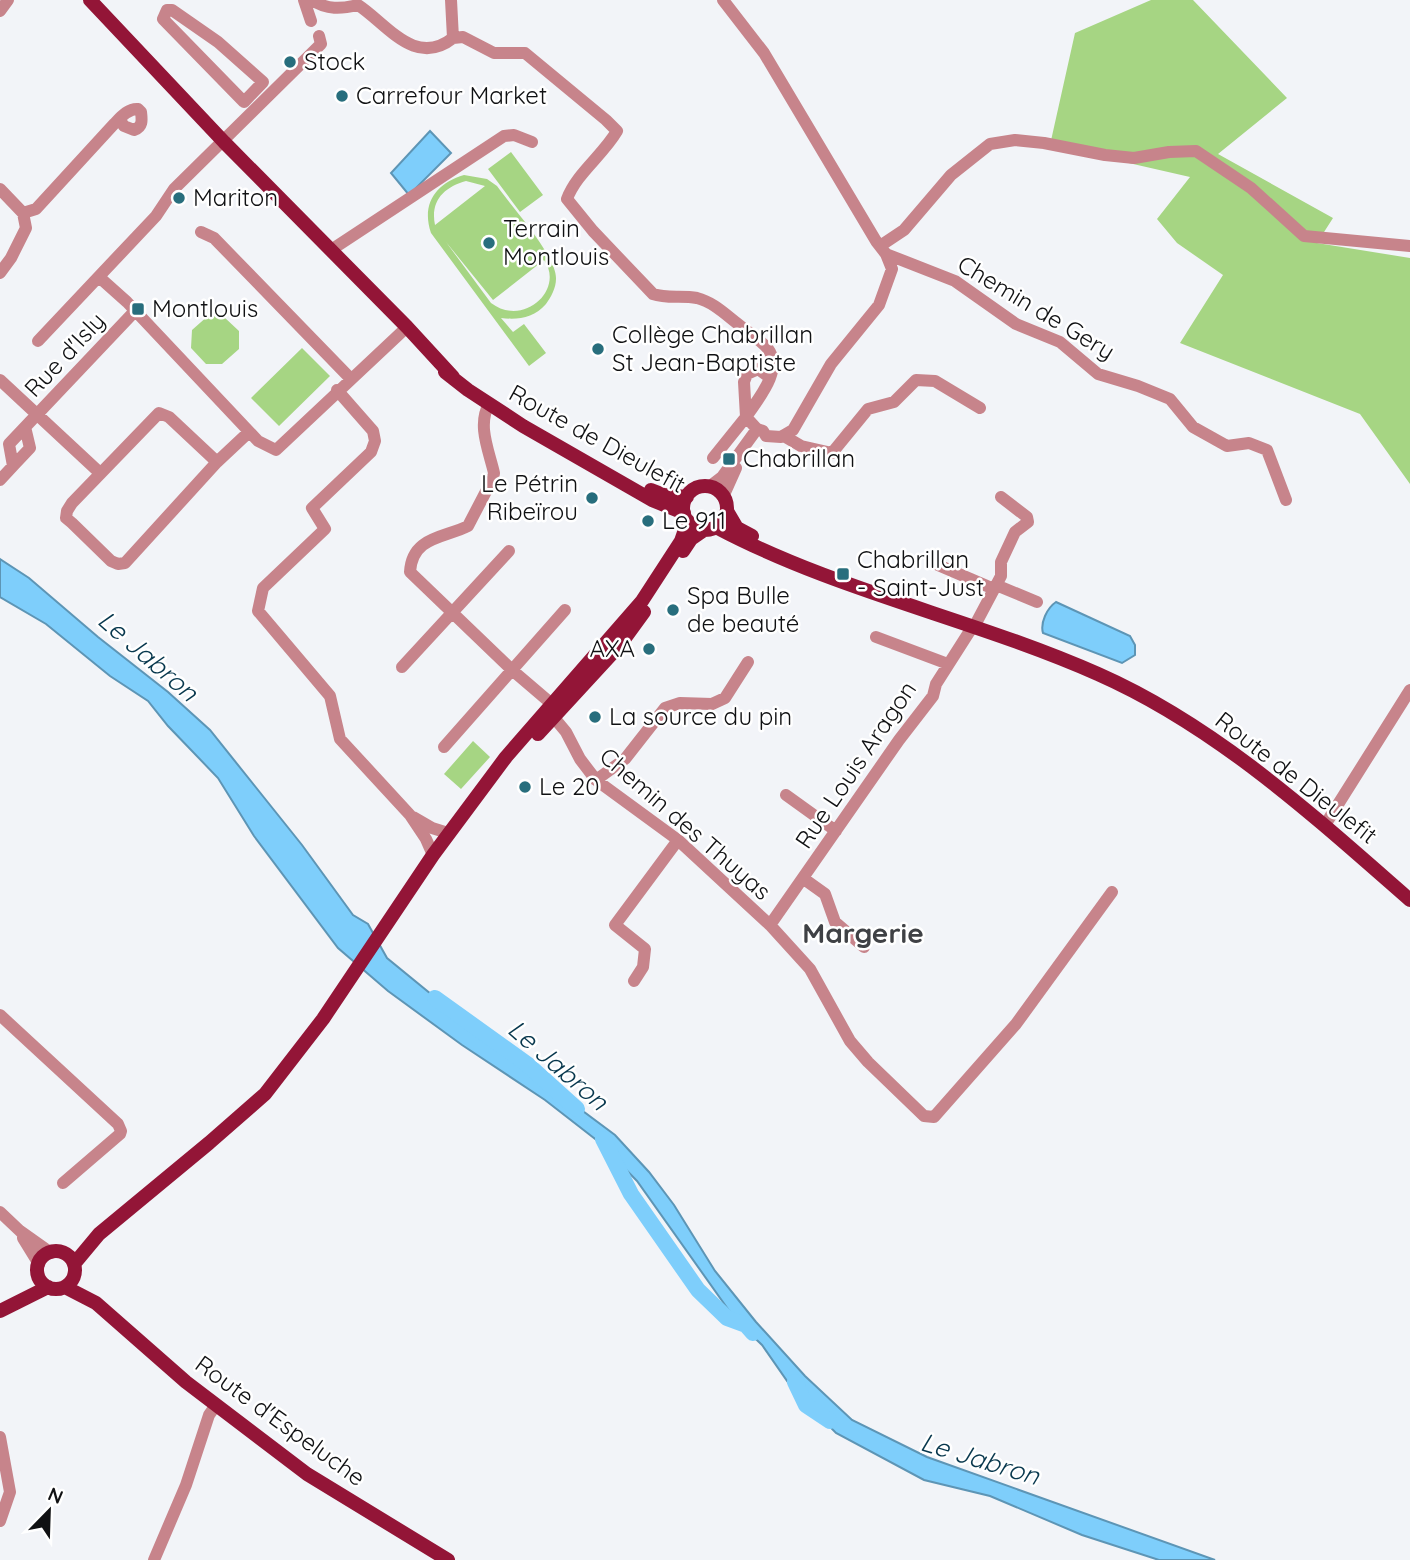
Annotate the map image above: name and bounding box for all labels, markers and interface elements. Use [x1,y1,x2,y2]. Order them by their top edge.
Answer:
place label: Stock [304,46,365,76]
marker: Stock [282,54,298,70]
place label: Carrefour Market [356,80,547,110]
marker: Carrefour Market [334,88,350,104]
place label: Mariton [193,182,278,212]
marker: Mariton [171,190,187,206]
place label: Terrain Montlouis [503,213,609,271]
marker: Terrain Montlouis [481,235,497,251]
street label: Chemin de Gery [952,248,1121,366]
place label: Montlouis [152,293,258,323]
marker: Montlouis [130,301,146,317]
street label: Rue d'Isly [18,306,111,403]
place label: Collège Chabrillan St Jean-Baptiste [612,319,813,377]
marker: Collège Chabrillan St Jean-Baptiste [590,341,606,357]
street label: Route de Dieulefit [504,377,691,499]
place label: Chabrillan [743,443,855,473]
marker: Chabrillan [721,451,737,467]
place label: Le Pétrin Ribeïrou [481,468,578,526]
marker: Le Pétrin Ribeïrou [584,490,600,506]
place label: Le 911 [662,505,726,535]
marker: Le 911 [640,513,656,529]
place label: Chabrillan - Saint-Just [857,544,984,602]
marker: Chabrillan - Saint-Just [835,566,851,582]
place label: Spa Bulle de beauté [687,580,799,638]
marker: Spa Bulle de beauté [665,602,681,618]
water label: Le Jabron [91,603,206,709]
place label: AXA [589,633,635,663]
marker: AXA [641,641,657,657]
street label: Rue Louis Aragon [788,675,922,854]
place label: La source du pin [609,701,792,731]
street label: Route de Dieulefit [1210,705,1384,850]
marker: La source du pin [587,709,603,725]
street label: Chemin des Thuyas [594,741,778,906]
place label: Le 20 [539,771,599,801]
marker: Le 20 [517,779,533,795]
district label: Margerie [802,915,924,950]
water label: Le Jabron [501,1012,616,1118]
street label: Route d'Espeluche [190,1348,372,1492]
water label: Le Jabron [917,1425,1044,1492]
north arrow [14,1476,84,1546]
text: N [45,1482,67,1509]

